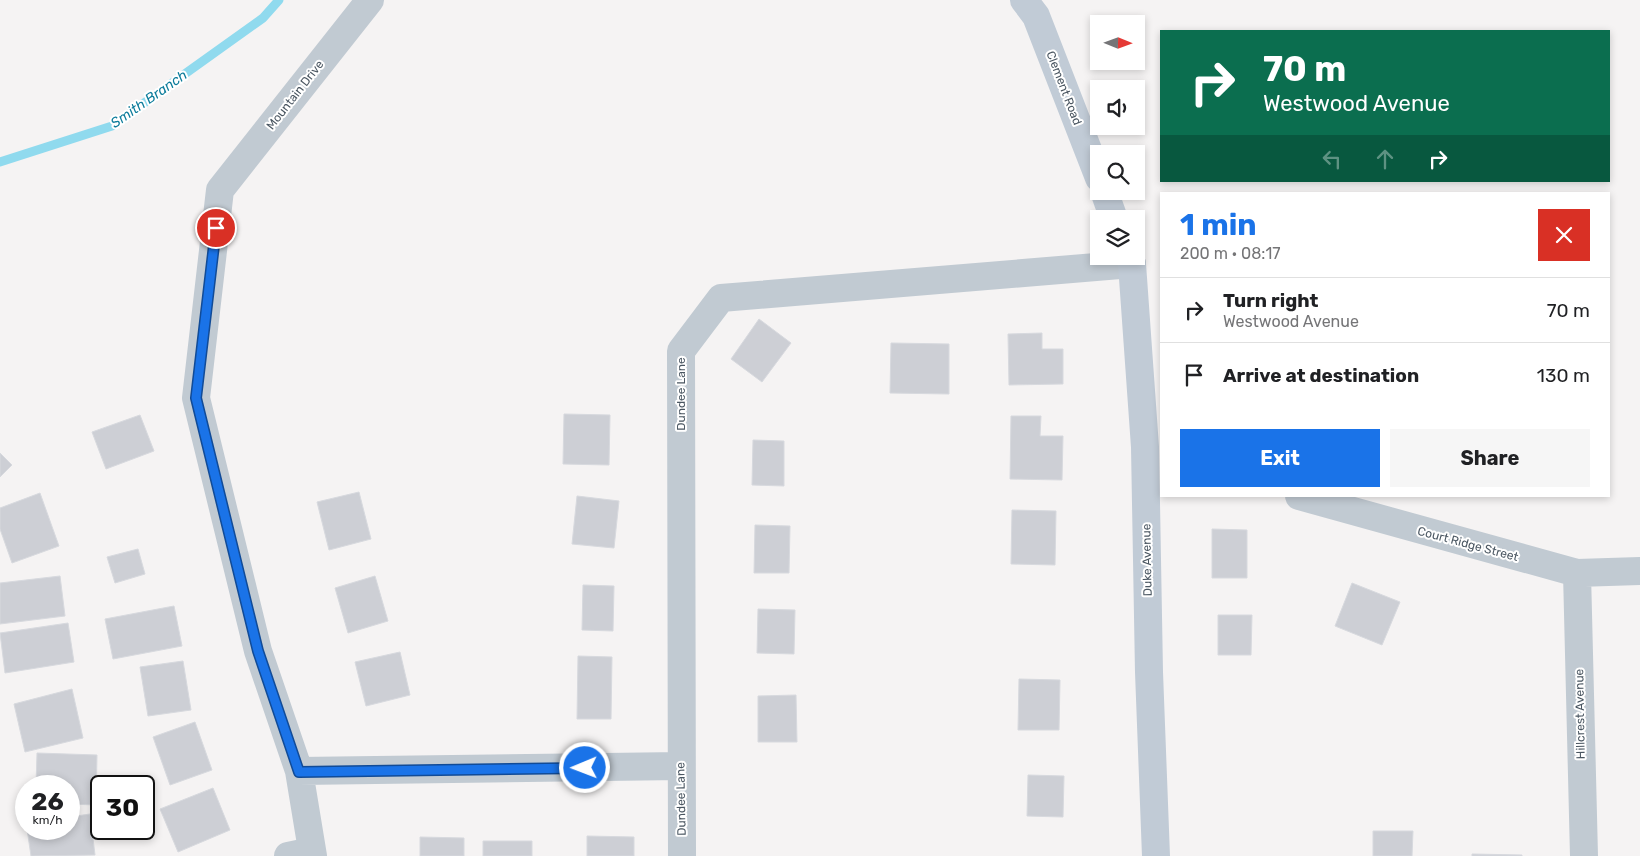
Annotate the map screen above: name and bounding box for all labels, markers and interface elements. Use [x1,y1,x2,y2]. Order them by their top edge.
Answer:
north arrow [1090,15,1145,70]
map controls [1090,15,1145,265]
text: 70 m [1263,48,1346,90]
street label: Clement Road [1043,49,1085,127]
icon: right [1180,50,1245,115]
street label: Mountain Drive [264,57,327,132]
water label: Smith Branch [107,66,191,132]
button: sound [1090,80,1145,135]
text: Westwood Avenue [1263,90,1450,117]
button: search [1090,145,1145,200]
icon: left [1318,145,1346,173]
icon: ahead [1371,145,1399,173]
icon: right [1424,145,1452,173]
pin [195,207,237,249]
text: 1 min [1180,207,1257,243]
button: close [1538,209,1590,261]
button: layers [1090,210,1145,265]
icon: arrive [202,214,230,242]
text: 200 m · 08:17 [1180,244,1280,263]
text: Turn right [1223,289,1318,312]
icon: right [1180,296,1208,324]
text: 70 m [1547,299,1590,322]
text: Westwood Avenue [1223,312,1359,331]
street label: Dundee Lane [674,357,688,431]
icon: arrive [1180,361,1208,389]
text: Arrive at destination [1223,364,1419,387]
text: 130 m [1537,364,1590,387]
button: Exit [1180,429,1380,487]
button: Share [1390,429,1590,487]
street label: Duke Avenue [1139,523,1155,596]
street label: Court Ridge Street [1416,524,1520,564]
street label: Hillcrest Avenue [1572,668,1588,759]
position arrow [558,741,610,793]
street label: Dundee Lane [673,762,689,836]
speed limit sign: 30 [90,775,155,840]
text: 26 [31,787,64,816]
text: km/h [33,813,62,827]

